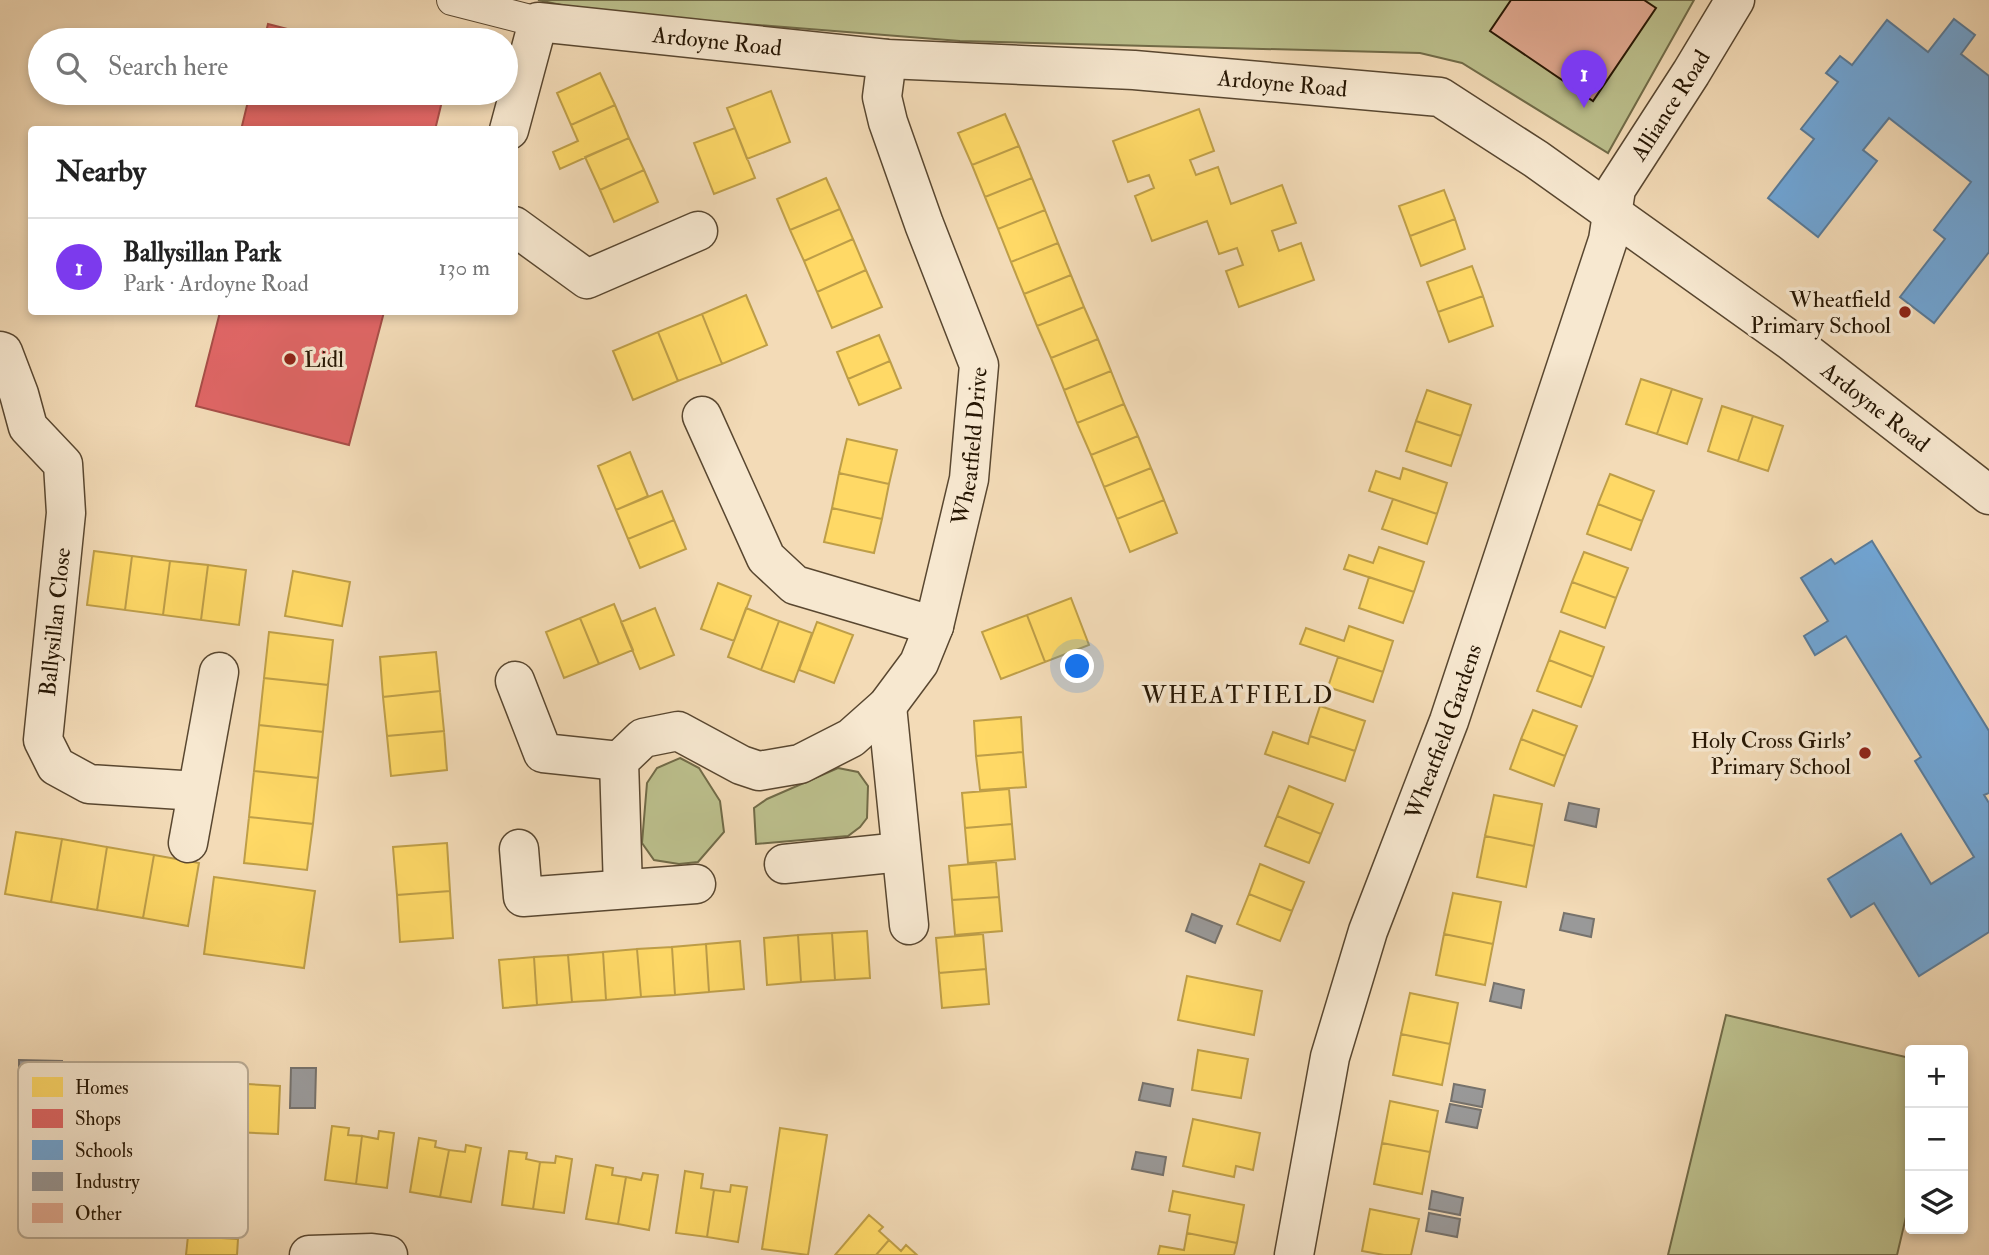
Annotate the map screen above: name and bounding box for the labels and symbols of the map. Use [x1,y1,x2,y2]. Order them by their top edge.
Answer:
street label: Ardoyne Road [650,20,783,62]
street label: Alliance Road [1623,44,1716,167]
pin: 1 [1561,50,1607,108]
street label: Ardoyne Road [1215,63,1348,103]
place label: Wheatfield Primary School [1750,285,1891,340]
marker: Wheatfield Primary School [1897,304,1913,320]
place label: Lidl [304,345,344,374]
marker: Lidl [282,351,298,367]
street label: Ardoyne Road [1815,355,1936,458]
street label: Wheatfield Drive [944,365,993,529]
street label: Ballysillan Close [33,546,77,698]
street label: Wheatfield Gardens [1398,640,1488,824]
your location [1060,649,1094,683]
district label: WHEATFIELD [1141,680,1334,711]
place label: Holy Cross Girls' Primary School [1690,726,1851,781]
marker: Holy Cross Girls' Primary School [1857,745,1873,761]
legend [18,1062,248,1238]
text: Homes [75,1076,129,1100]
text: Shops [75,1107,121,1132]
text: Schools [75,1139,133,1163]
text: Industry [75,1170,140,1194]
text: Other [75,1202,122,1226]

